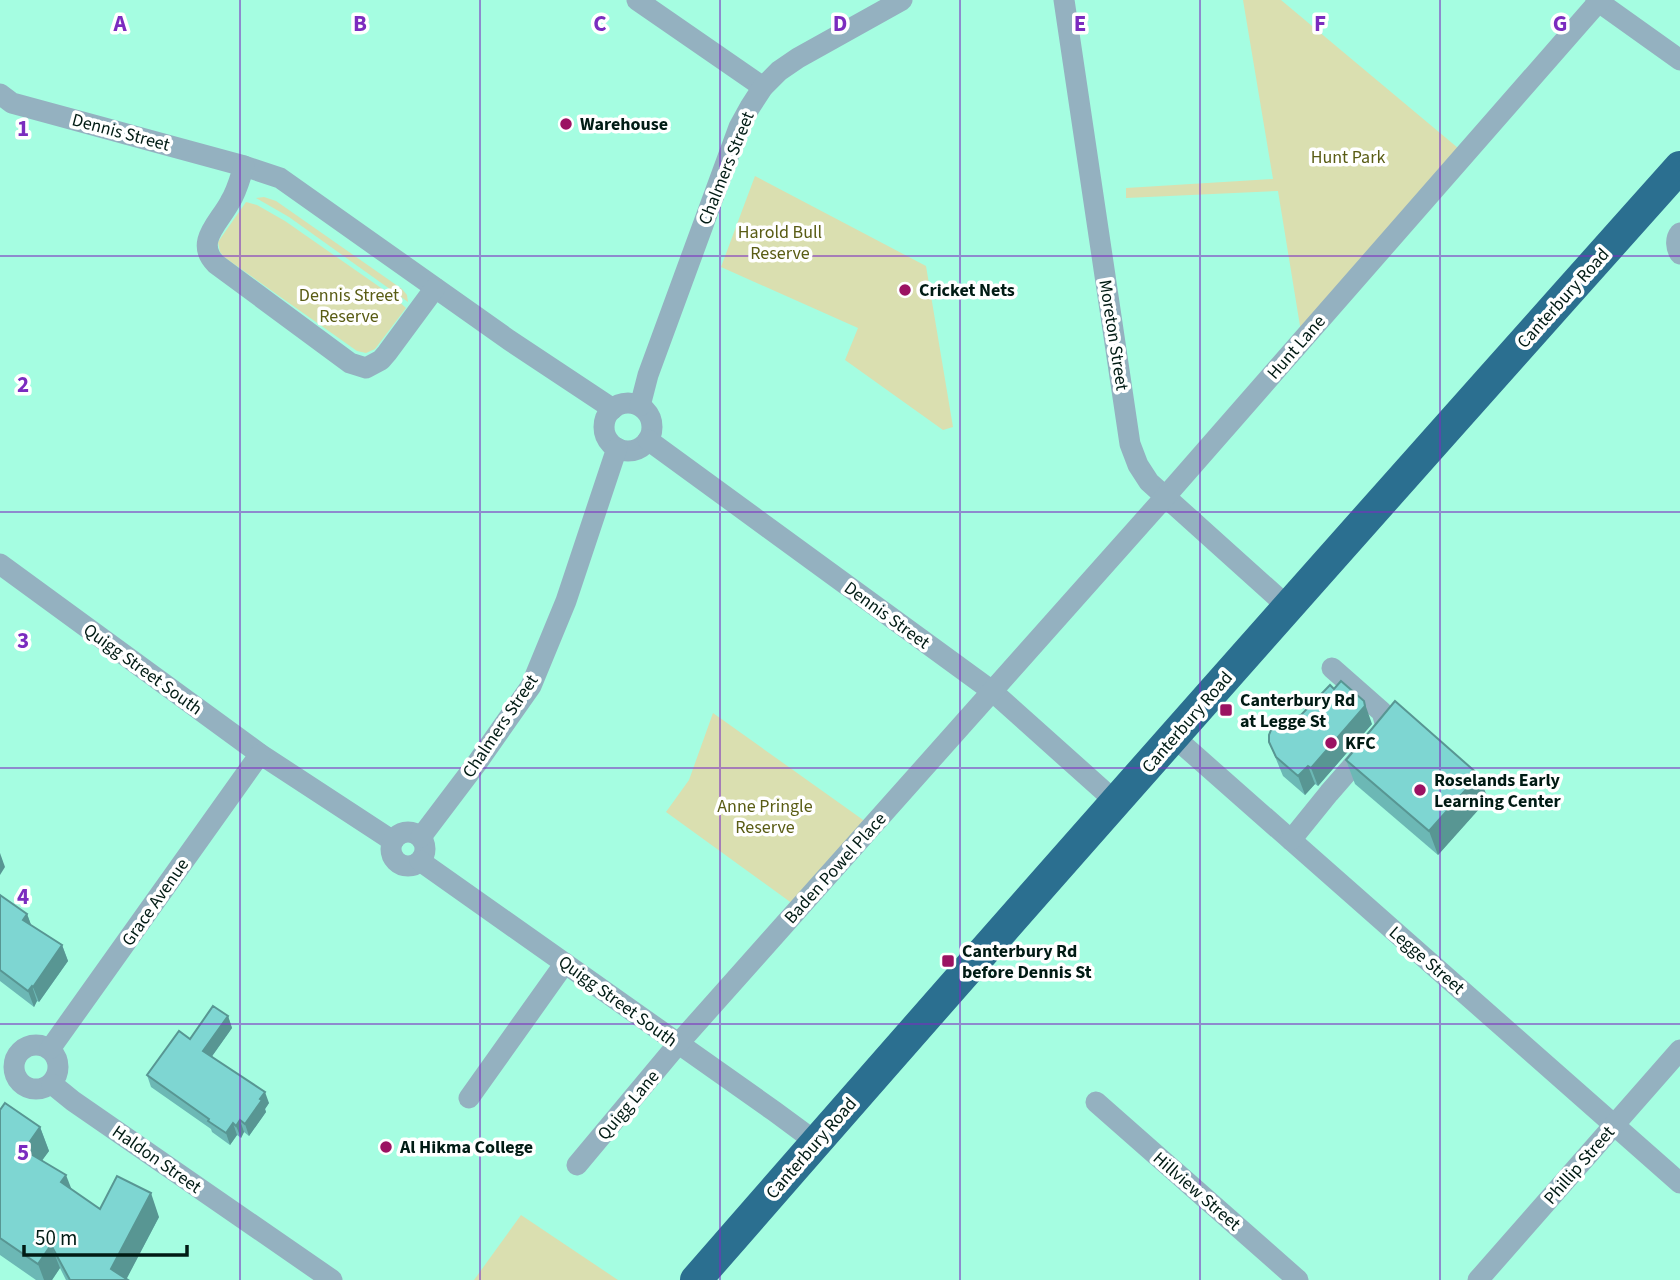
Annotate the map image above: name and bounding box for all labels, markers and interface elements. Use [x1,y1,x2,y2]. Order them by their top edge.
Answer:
text: A [112,7,127,40]
text: B [353,7,367,40]
text: C [593,7,607,40]
text: D [833,7,847,40]
text: E [1074,7,1086,40]
text: F [1314,7,1326,40]
text: G [1553,7,1567,40]
street label: Dennis Street [69,107,173,158]
street label: Chalmers Street [692,108,761,229]
text: 1 [17,112,29,145]
place label: Warehouse [580,112,668,137]
marker: Warehouse [558,116,574,132]
park label: Hunt Park [1311,145,1385,170]
park label: Harold Bull Reserve [738,220,822,266]
street label: Canterbury Road [1511,243,1615,354]
place label: Cricket Nets [919,278,1015,303]
street label: Moreton Street [1092,278,1135,392]
marker: Cricket Nets [897,282,913,298]
park label: Dennis Street Reserve [299,283,399,329]
street label: Hunt Lane [1261,310,1331,385]
text: 2 [17,368,29,401]
street label: Dennis Street [839,576,935,655]
street label: Quigg Street South [78,618,207,721]
text: 3 [17,624,29,657]
street label: Canterbury Road [1136,666,1239,779]
street label: Chalmers Street [456,670,544,783]
place label: Canterbury Rd at Legge St [1240,688,1355,734]
marker: Canterbury Rd at Legge St [1218,702,1234,718]
place label: KFC [1345,731,1376,756]
marker: KFC [1323,735,1339,751]
place label: Roselands Early Learning Center [1434,768,1562,814]
marker: Roselands Early Learning Center [1412,782,1428,798]
park label: Anne Pringle Reserve [717,794,813,840]
street label: Baden Powel Place [779,807,892,929]
street label: Grace Avenue [116,853,195,951]
text: 4 [17,880,29,913]
street label: Legge Street [1383,920,1470,1000]
place label: Canterbury Rd before Dennis St [962,939,1092,985]
street label: Quigg Street South [553,950,682,1053]
marker: Canterbury Rd before Dennis St [940,953,956,969]
street label: Quigg Lane [592,1065,665,1146]
street label: Canterbury Road [760,1092,863,1205]
street label: Haldon Street [107,1119,206,1199]
street label: Phillip Street [1538,1121,1621,1210]
place label: Al Hikma College [399,1135,533,1160]
text: 5 [17,1136,29,1169]
marker: Al Hikma College [378,1139,394,1155]
street label: Hillview Street [1147,1146,1246,1237]
scale bar [24,1214,187,1258]
text: 50 m [35,1223,77,1253]

